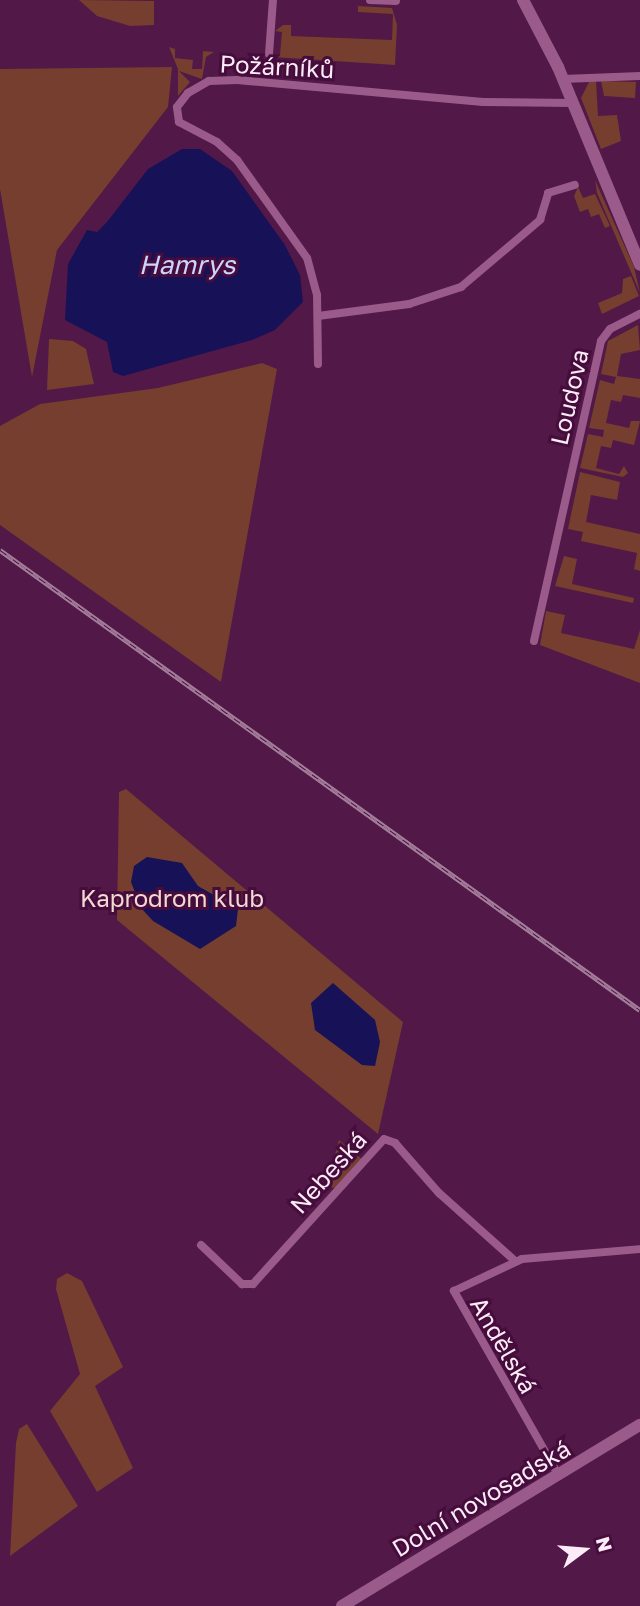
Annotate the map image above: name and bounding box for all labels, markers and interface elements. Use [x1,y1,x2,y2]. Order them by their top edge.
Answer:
street label: Požárníků [219,49,335,83]
water label: Hamrys [139,249,235,281]
street label: Loudova [544,346,594,448]
park label: Kaprodrom klub [80,884,264,912]
street label: Nebeská [284,1125,372,1219]
street label: Andělská [465,1292,543,1398]
street label: Dolní novosadská [387,1433,575,1563]
north arrow [549,1515,619,1585]
text: N [592,1534,618,1554]

